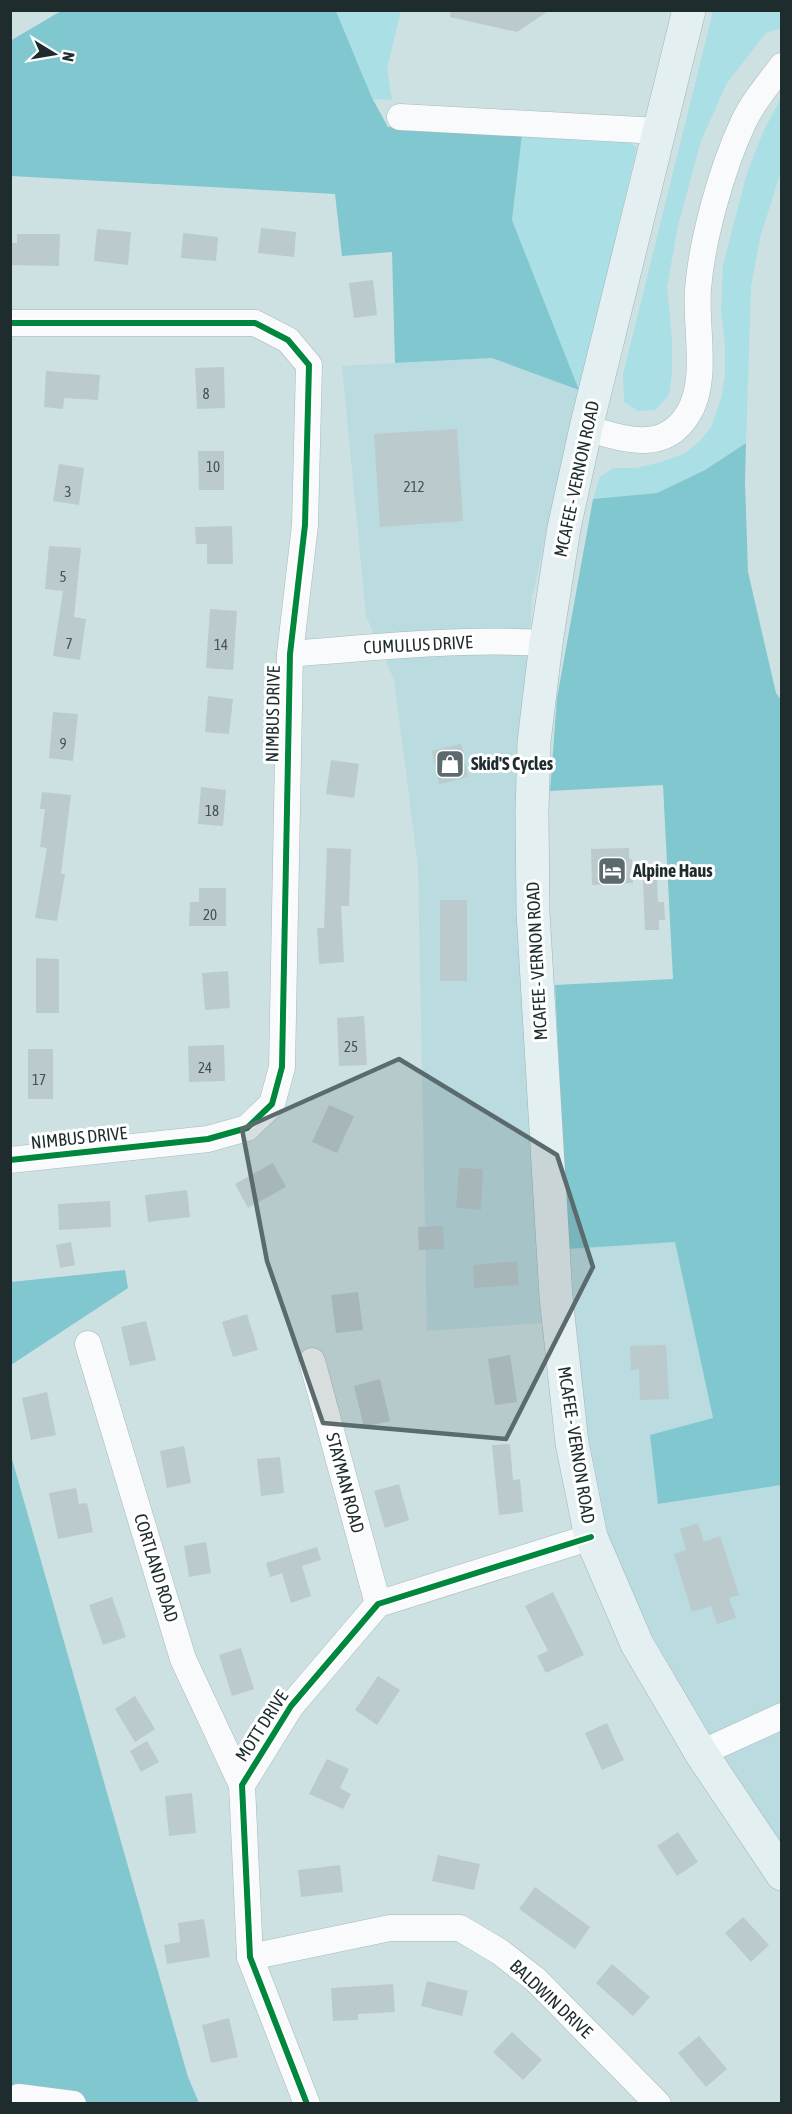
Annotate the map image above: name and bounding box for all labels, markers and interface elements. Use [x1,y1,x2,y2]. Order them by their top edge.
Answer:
north arrow [24,24,84,84]
text: N [59,51,78,63]
house number: 8 [202,385,210,402]
street label: MCAFEE - VERNON ROAD [550,399,603,559]
house number: 10 [206,458,220,475]
house number: 212 [403,478,425,495]
house number: 3 [64,483,72,500]
house number: 5 [59,568,67,585]
street label: CUMULUS DRIVE [363,631,473,658]
house number: 7 [65,635,73,652]
house number: 14 [214,636,228,653]
street label: NIMBUS DRIVE [261,665,284,762]
house number: 9 [59,735,67,752]
shop icon: Skid'S Cycles [434,748,466,780]
place label: Skid'S Cycles [471,753,554,774]
house number: 18 [205,802,219,819]
hotel icon: Alpine Haus [596,855,628,887]
place label: Alpine Haus [632,860,713,881]
street label: MCAFEE - VERNON ROAD [522,881,551,1041]
house number: 20 [203,906,217,923]
house number: 25 [344,1038,358,1055]
house number: 24 [198,1059,212,1076]
house number: 17 [32,1071,46,1088]
street label: NIMBUS DRIVE [30,1122,128,1153]
street label: MCAFEE - VERNON ROAD [554,1365,599,1525]
street label: STAYMAN ROAD [322,1430,369,1535]
street label: CORTLAND ROAD [130,1511,183,1625]
street label: MOTT DRIVE [231,1686,293,1765]
street label: BALDWIN DRIVE [506,1955,597,2042]

